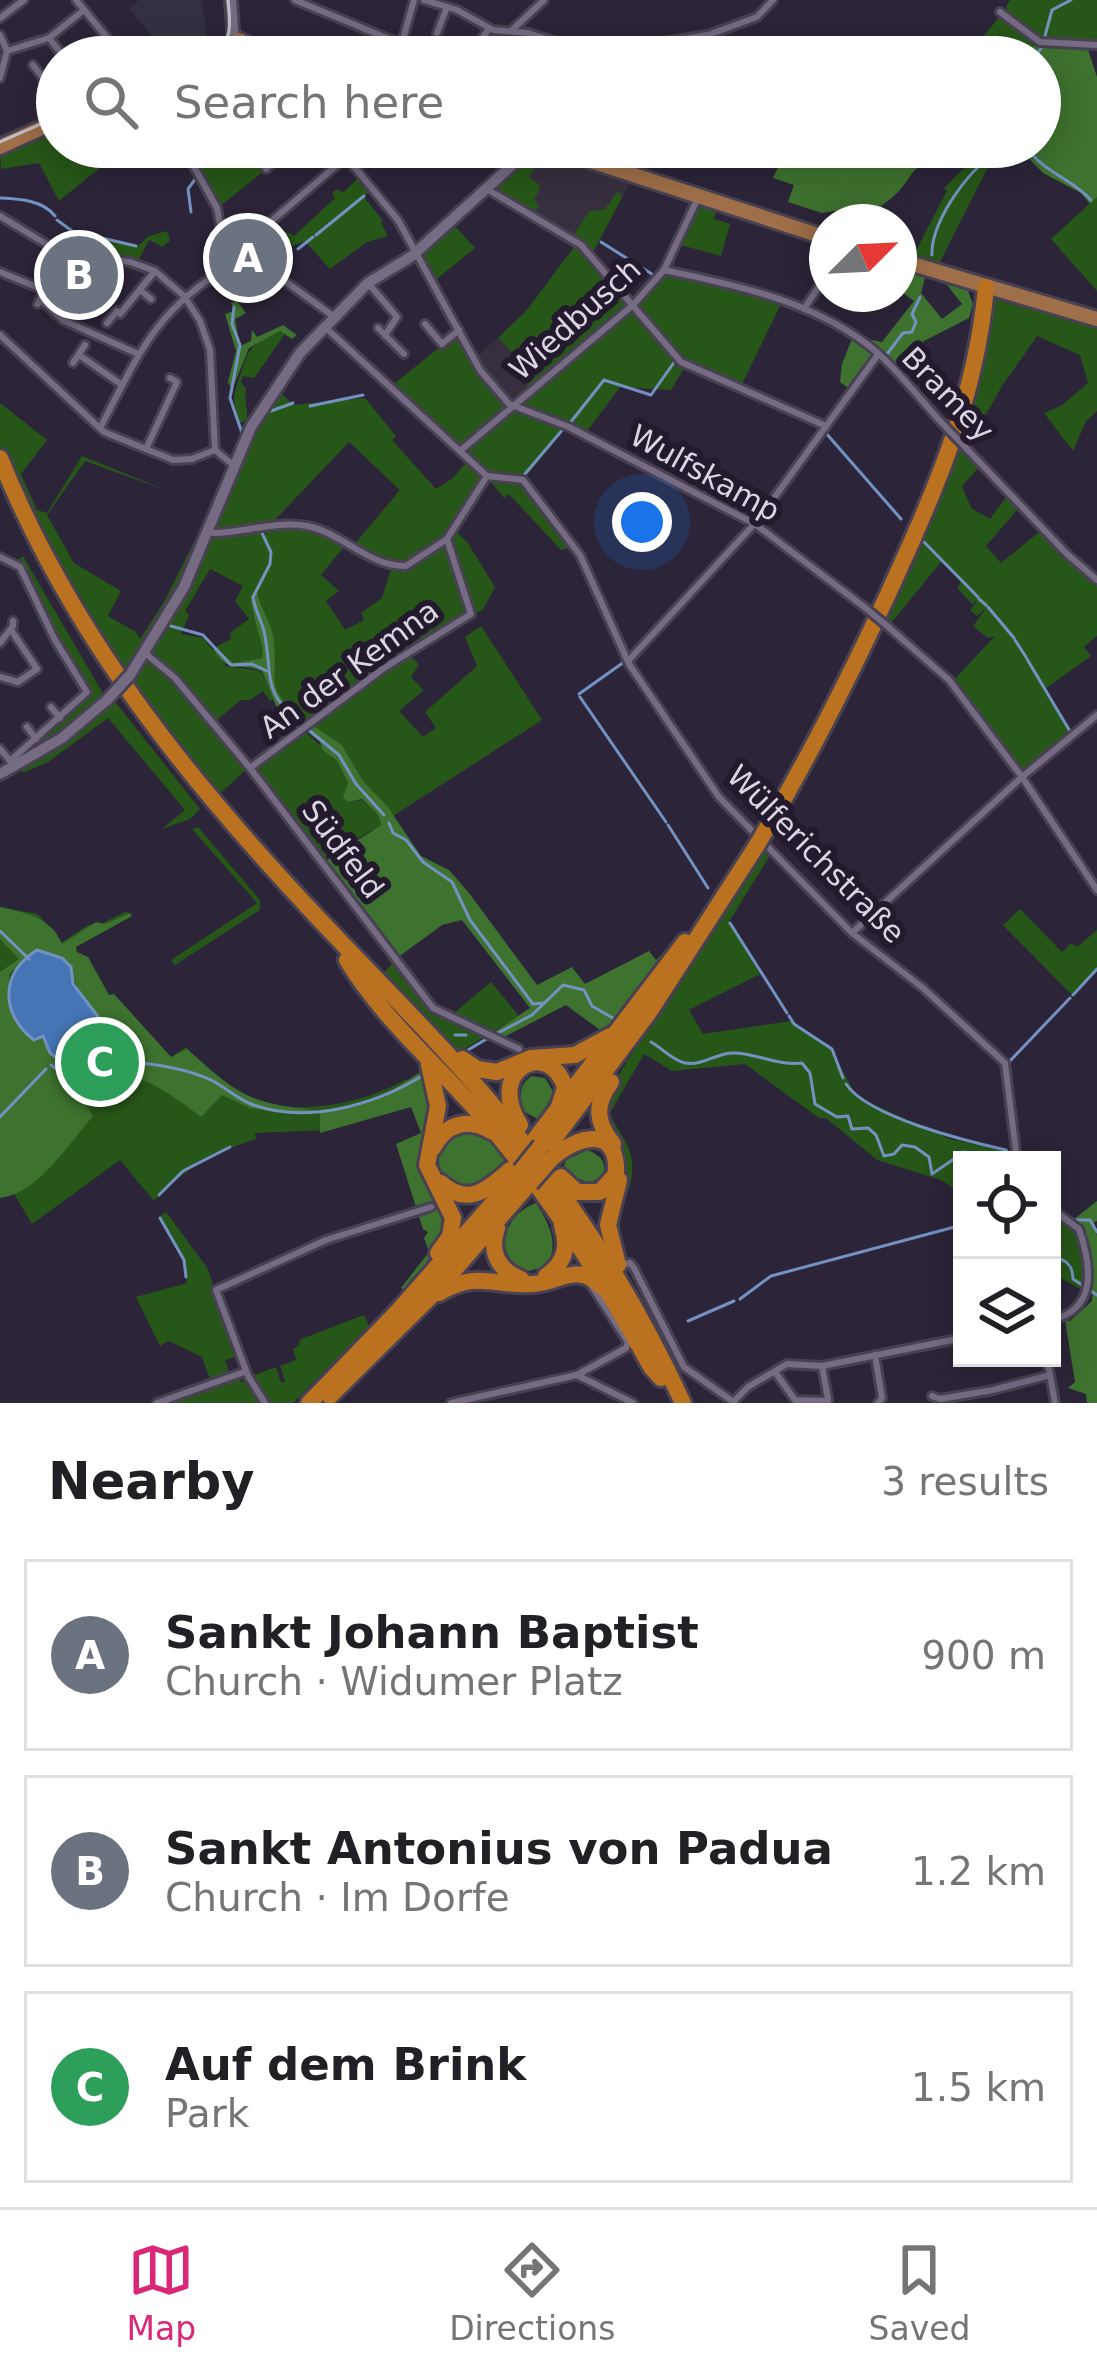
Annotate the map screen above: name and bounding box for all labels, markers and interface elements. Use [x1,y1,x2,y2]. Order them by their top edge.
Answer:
search box [36,36,1061,168]
icon: search [78,69,144,135]
text: Search here [174,76,444,129]
north arrow [809,204,917,312]
pin: A [209,213,287,303]
pin: B [40,230,118,320]
street label: Wiedbusch [502,251,648,387]
street label: Bramey [895,340,1001,448]
street label: Wulfskamp [624,418,786,528]
your location [612,492,672,552]
street label: An der Kemna [253,593,445,745]
street label: Wülferichstraße [720,758,912,950]
street label: Südfeld [295,793,391,905]
pin: C [61,1017,139,1107]
map controls [953,1151,1061,1367]
button: locate [953,1151,1061,1259]
button: layers [953,1259,1061,1367]
text: Nearby [48,1452,255,1511]
text: 3 results [881,1459,1049,1504]
text: Sankt Johann Baptist [165,1606,699,1659]
text: A [75,1633,105,1678]
text: 900 m [921,1633,1046,1678]
text: Church · Widumer Platz [165,1659,623,1704]
text: Sankt Antonius von Padua [165,1822,833,1875]
text: B [75,1849,105,1894]
text: 1.2 km [911,1849,1046,1894]
text: Church · Im Dorfe [165,1875,510,1920]
text: Auf dem Brink [165,2038,526,2091]
text: C [76,2065,104,2110]
text: 1.5 km [911,2065,1046,2110]
text: Park [165,2091,249,2136]
tab: Map [127,2237,196,2348]
tab: Directions [449,2237,615,2348]
tab: Saved [869,2237,970,2348]

